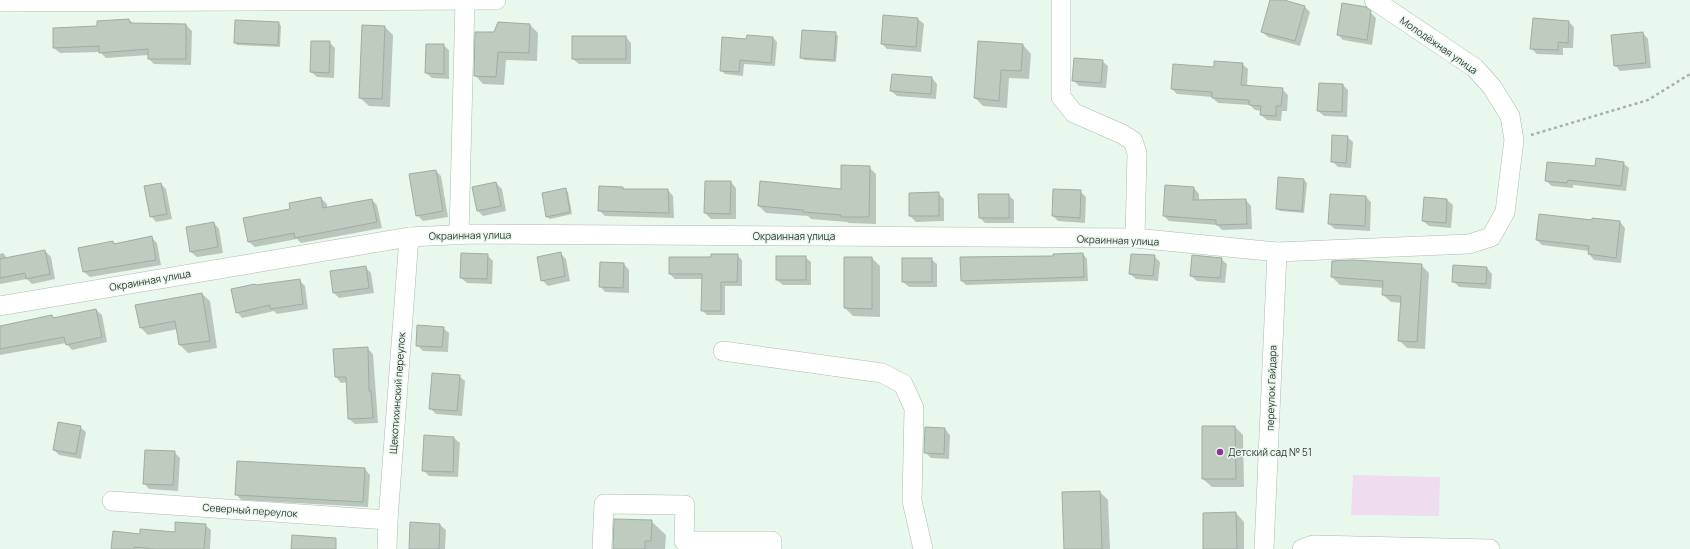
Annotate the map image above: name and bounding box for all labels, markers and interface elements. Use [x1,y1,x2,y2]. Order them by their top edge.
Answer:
street label: Молодёжная улица [1397,13,1481,77]
street label: Окраинная улица [429,227,511,243]
street label: Окраинная улица [753,229,835,243]
street label: Окраинная улица [1077,232,1159,248]
street label: Окраинная улица [108,266,192,294]
street label: Щекотихинский переулок [386,331,408,454]
street label: переулок Гайдара [1263,345,1279,431]
place label: Детский сад № 51 [1228,445,1312,459]
marker: Детский сад № 51 [1215,447,1225,457]
street label: Северный переулок [202,500,299,520]

